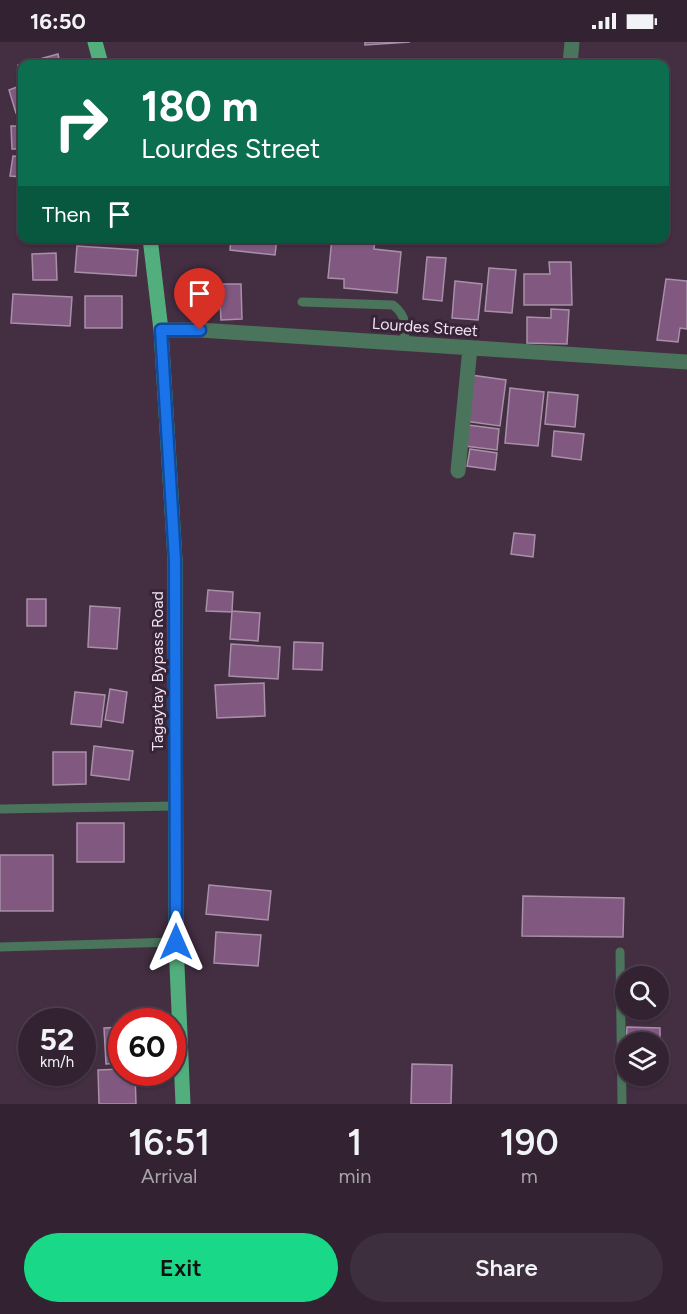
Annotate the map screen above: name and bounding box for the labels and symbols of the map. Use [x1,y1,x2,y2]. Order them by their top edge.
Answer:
pin [174,268,225,330]
street label: Lourdes Street [371,314,479,340]
street label: Tagaytay Bypass Road [148,591,167,751]
position arrow [144,910,208,974]
speed limit sign: 60 [108,1008,186,1086]

